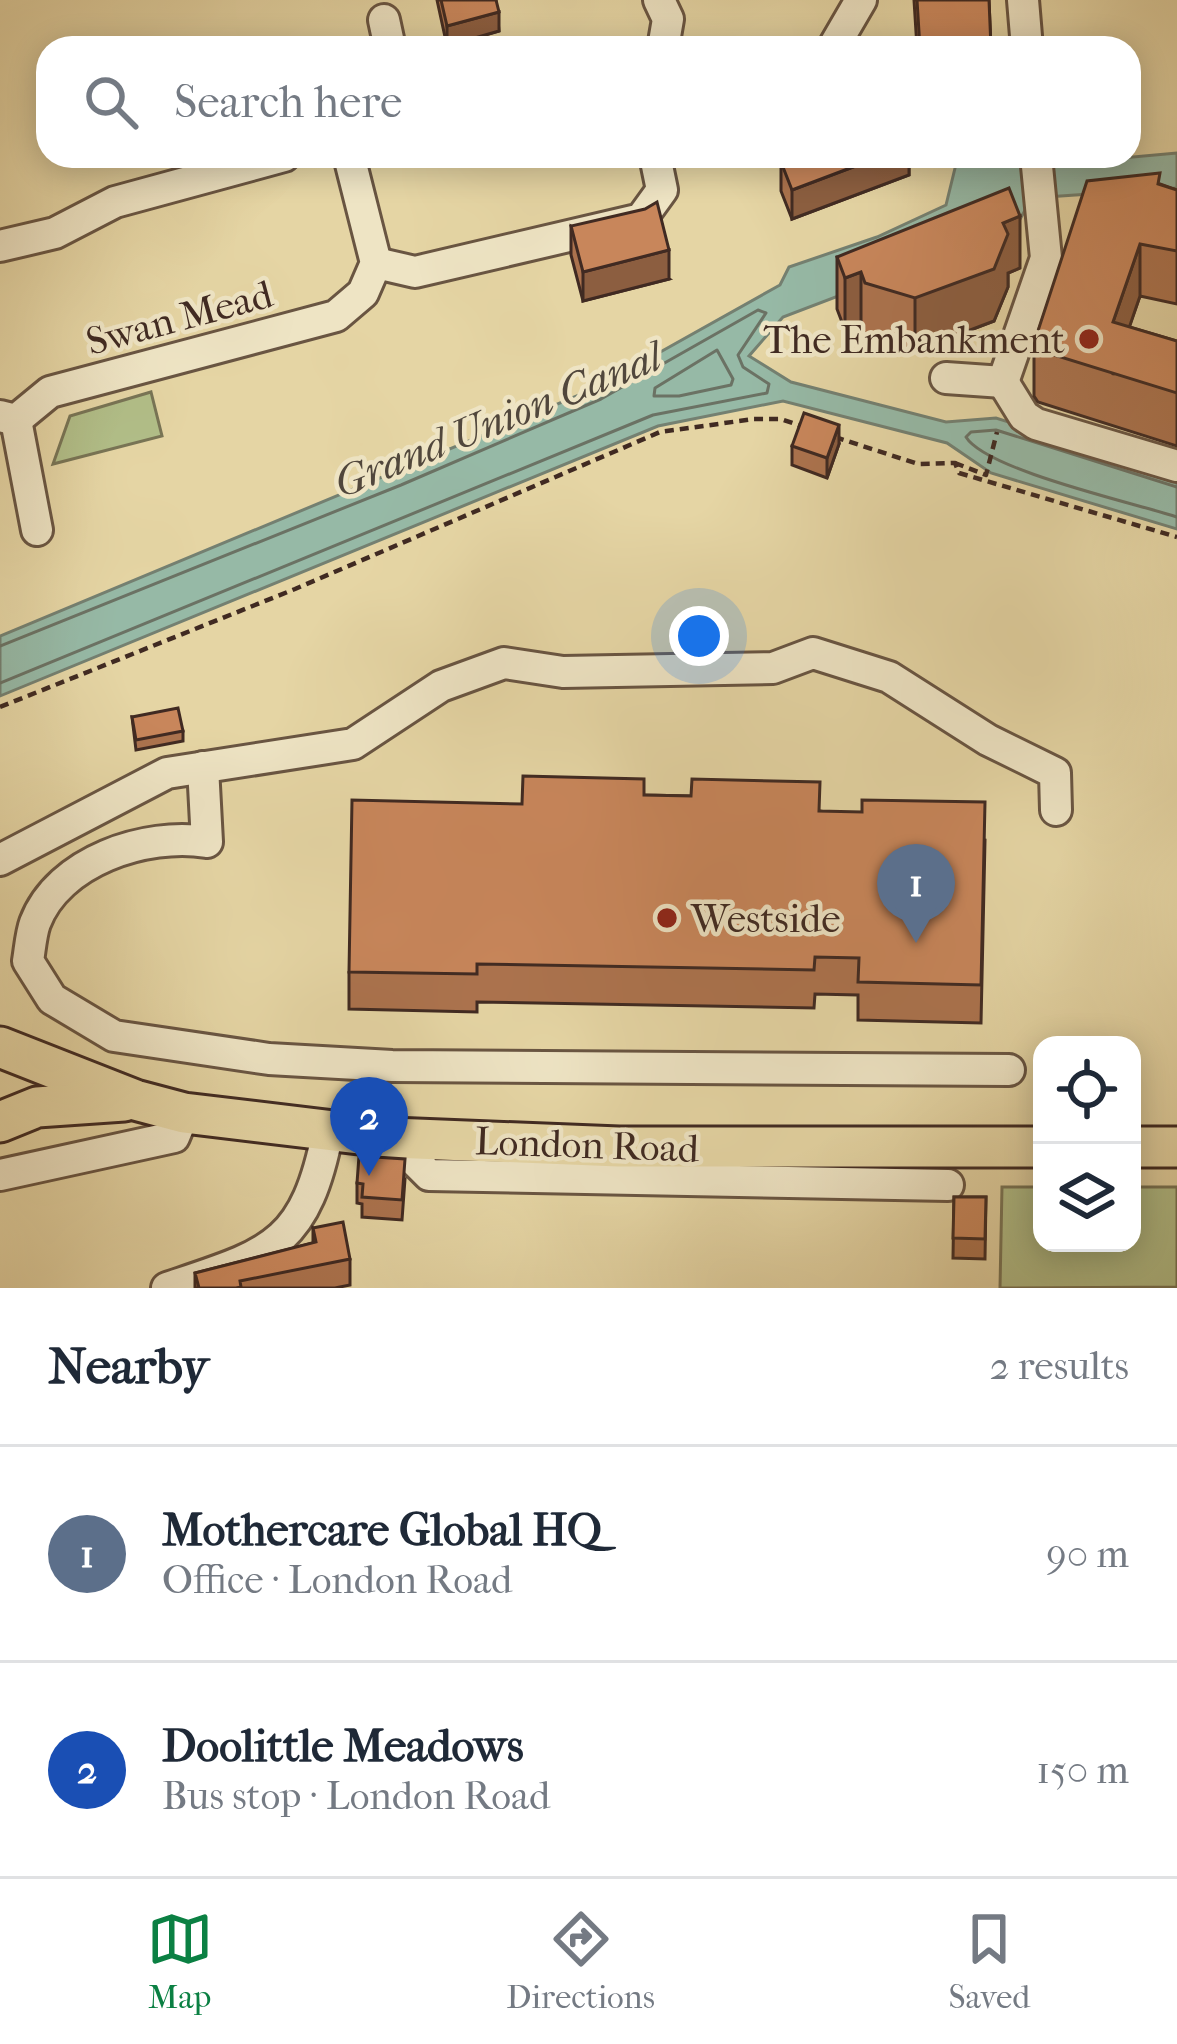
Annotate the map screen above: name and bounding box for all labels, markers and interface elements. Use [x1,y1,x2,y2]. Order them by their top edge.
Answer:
search box [36,36,1141,168]
icon: search [78,69,144,135]
text: Search here [174,76,402,129]
street label: Swan Mead [81,271,278,365]
place label: The Embankment [763,317,1065,363]
marker: The Embankment [1076,326,1102,352]
water label: Grand Union Canal [327,331,672,508]
your location [669,606,729,666]
pin: 1 [877,844,955,943]
place label: Westside [690,896,841,942]
marker: Westside [654,905,680,931]
map controls [1033,1036,1141,1252]
button: locate [1033,1036,1141,1144]
pin: 2 [330,1077,408,1176]
street label: London Road [474,1118,701,1172]
button: layers [1033,1144,1141,1252]
text: Nearby [48,1336,209,1396]
text: 2 results [990,1343,1129,1389]
text: Mothercare Global HQ [162,1504,602,1557]
text: 1 [80,1531,94,1577]
text: 90 m [1046,1531,1129,1577]
text: Office · London Road [162,1557,512,1603]
text: Doolittle Meadows [162,1720,524,1773]
text: 2 [77,1747,97,1793]
text: 150 m [1036,1747,1129,1793]
text: Bus stop · London Road [162,1773,550,1819]
tab: Map [147,1906,213,2017]
tab: Directions [506,1906,655,2017]
tab: Saved [948,1906,1030,2017]

